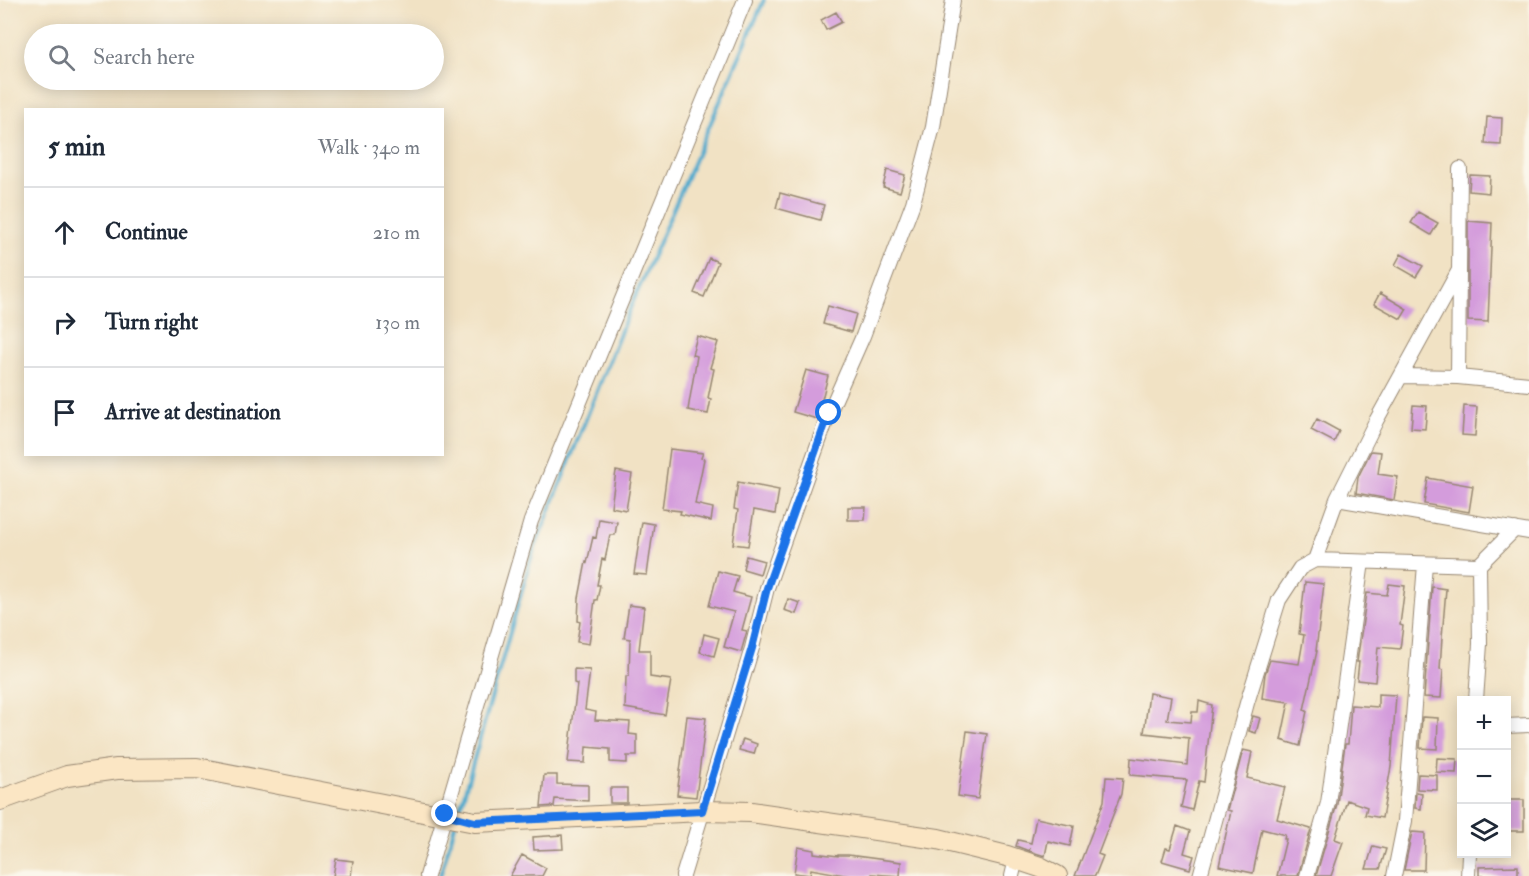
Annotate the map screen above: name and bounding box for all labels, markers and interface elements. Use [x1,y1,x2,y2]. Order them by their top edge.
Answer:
search box [24,24,444,90]
icon: search [45,41,78,74]
text: Search here [93,43,195,71]
text: 5 min [48,131,105,163]
text: Walk · 340 m [318,135,420,160]
icon: ahead [48,216,81,249]
text: Continue [105,218,188,246]
text: 210 m [373,220,420,245]
icon: right [48,306,81,339]
text: Turn right [105,308,198,336]
text: 130 m [375,310,420,335]
icon: arrive [48,396,81,429]
text: Arrive at destination [105,398,281,426]
route start [815,399,841,425]
map controls [1457,696,1511,858]
button: + [1457,696,1511,750]
button: − [1457,750,1511,804]
route end [431,800,457,826]
button: layers [1457,804,1511,858]

